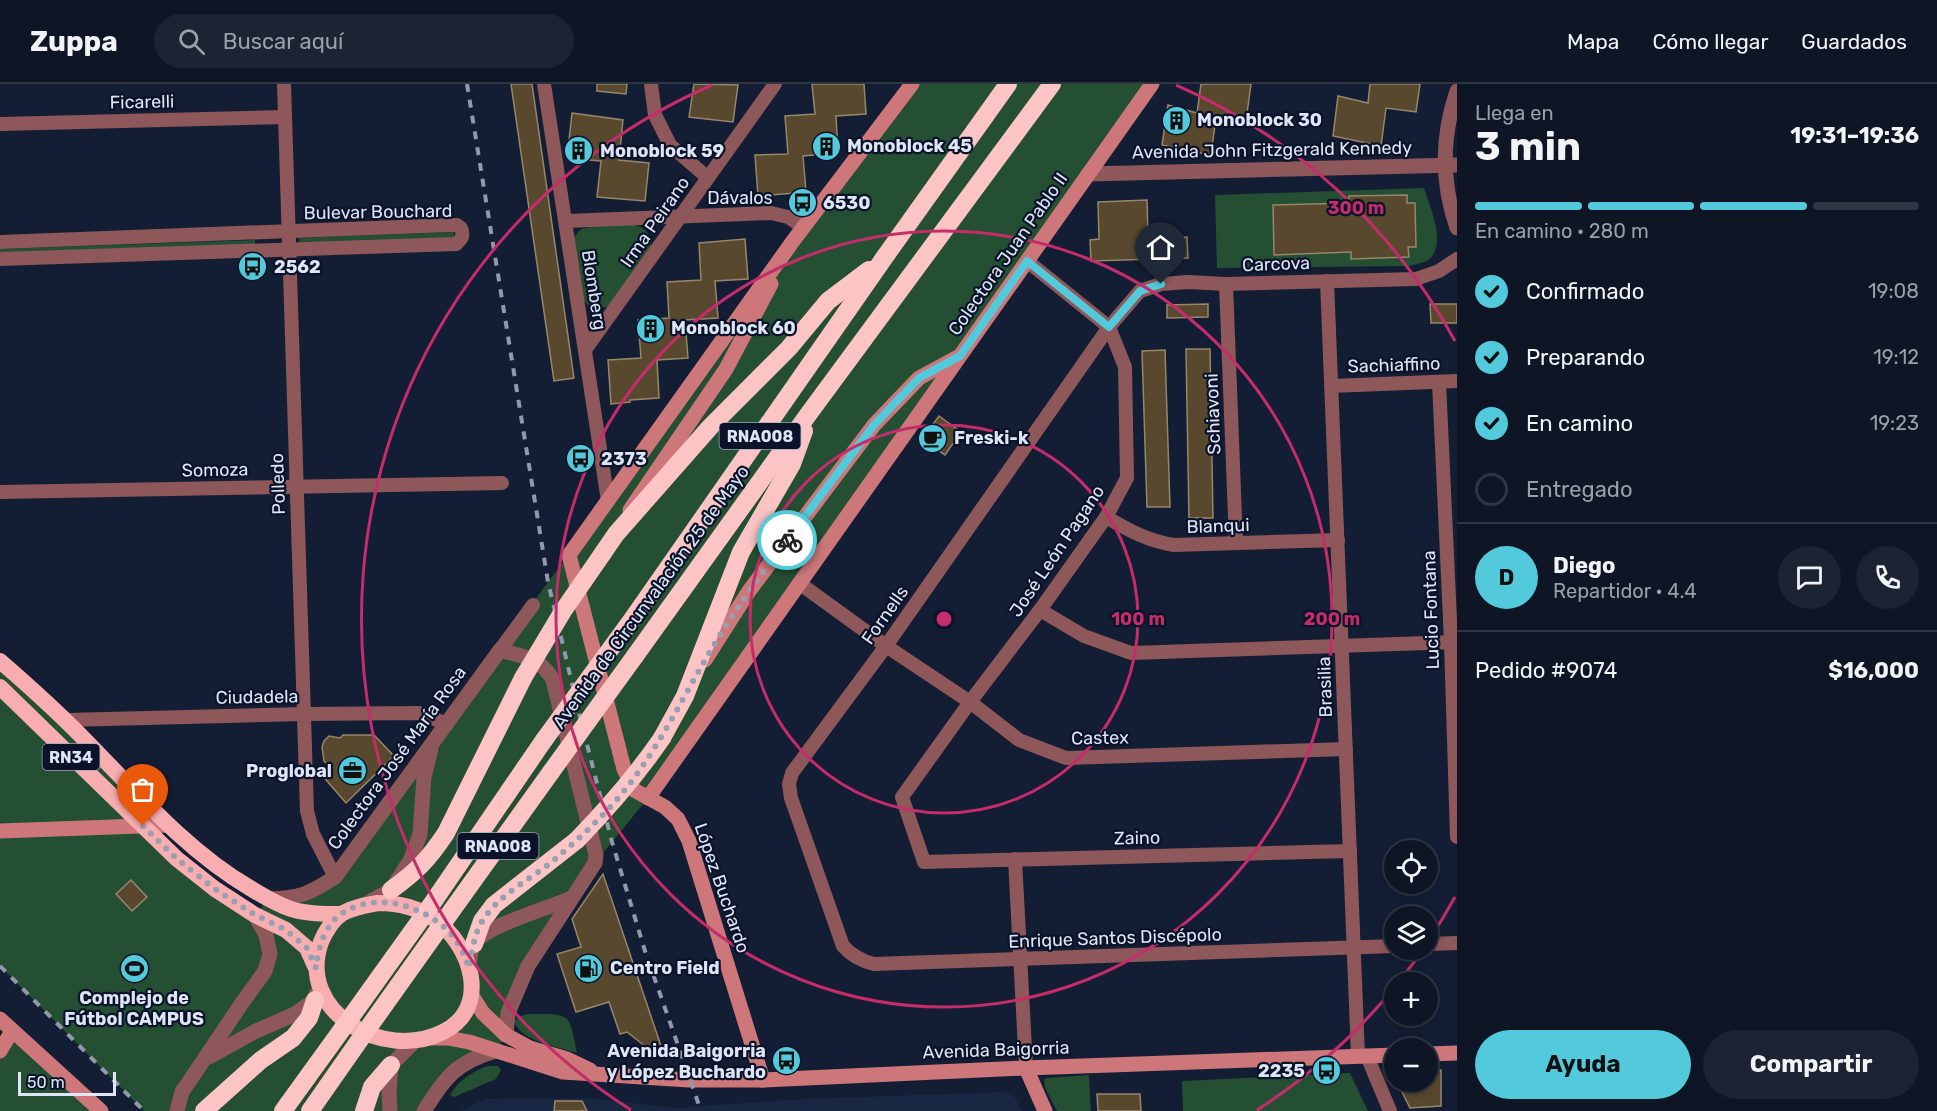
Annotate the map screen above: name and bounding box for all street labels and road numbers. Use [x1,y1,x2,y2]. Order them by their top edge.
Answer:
street label: Ficarelli [110,90,174,114]
street label: Avenida John Fitzgerald Kennedy [1132,137,1412,163]
street label: Colectora Juan Pablo II [943,168,1073,340]
street label: Irma Peirano [616,172,694,272]
street label: Dávalos [707,187,773,209]
street label: Bulevar Bouchard [303,200,453,224]
street label: Blomberg [577,248,611,332]
street label: Carcova [1242,252,1310,276]
street label: Sachiaffino [1347,352,1441,378]
street label: Schiavoni [1201,373,1225,455]
road number: RNA008 [720,423,801,449]
street label: Polledo [266,453,290,515]
street label: Somoza [181,458,249,482]
street label: Avenida de Circunvalación 25 de Mayo [548,461,754,733]
street label: José León Pagano [1005,481,1109,621]
street label: Blanqui [1186,514,1250,538]
street label: Lucio Fontana [1418,550,1444,670]
street label: Fornells [857,581,913,649]
street label: Brasilia [1313,656,1337,718]
street label: Colectora José María Rosa [323,662,471,854]
street label: Ciudadela [215,685,299,709]
street label: Castex [1071,726,1129,750]
road number: RN34 [42,744,100,770]
street label: López Buchardo [689,820,755,956]
street label: Zaino [1114,827,1160,849]
road number: RNA008 [458,833,538,859]
street label: Enrique Santos Discépolo [1008,923,1222,953]
street label: Avenida Baigorria [922,1036,1070,1064]

